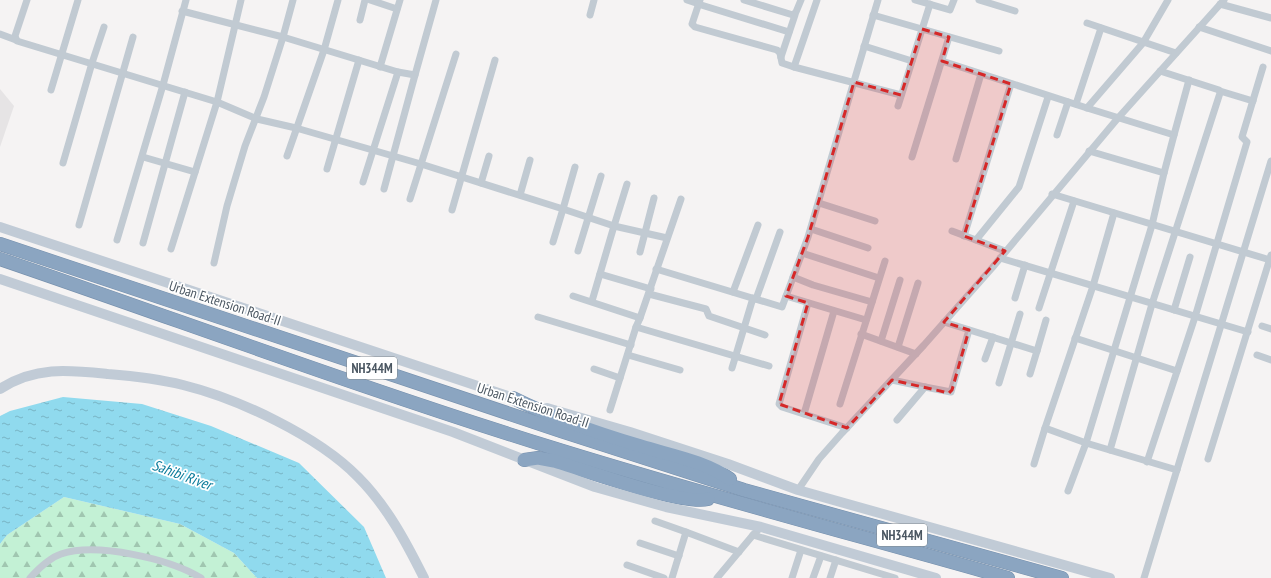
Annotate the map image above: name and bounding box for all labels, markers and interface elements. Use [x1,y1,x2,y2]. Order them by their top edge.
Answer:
street label: Urban Extension Road-II [167,276,283,330]
road number: NH344M [347,357,397,379]
street label: Urban Extension Road-II [475,378,591,432]
water label: Sahibi River [150,455,216,495]
road number: NH344M [877,524,927,546]

